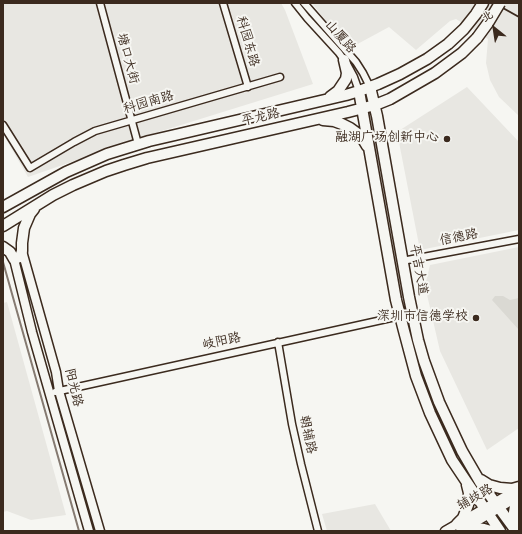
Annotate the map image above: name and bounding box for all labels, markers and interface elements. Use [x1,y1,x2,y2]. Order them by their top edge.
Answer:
north arrow [474,8,514,48]
text: 北 [479,8,497,27]
street label: 科园东路 [231,15,261,69]
street label: 山厦路 [320,18,358,58]
street label: 塘口大街 [112,32,140,86]
street label: 科园南路 [122,89,176,119]
street label: 平龙路 [240,107,282,131]
place label: 融湖广场创新中心 [335,131,439,147]
marker: 融湖广场创新中心 [442,134,452,144]
street label: 信德路 [438,228,480,250]
street label: 平吉大道 [405,243,429,297]
place label: 深圳市信德学校 [377,310,468,326]
marker: 深圳市信德学校 [471,313,481,323]
street label: 岐阳路 [201,331,243,355]
street label: 阳光路 [60,367,84,409]
street label: 朝辅路 [294,414,318,456]
street label: 辅歧路 [455,482,497,516]

